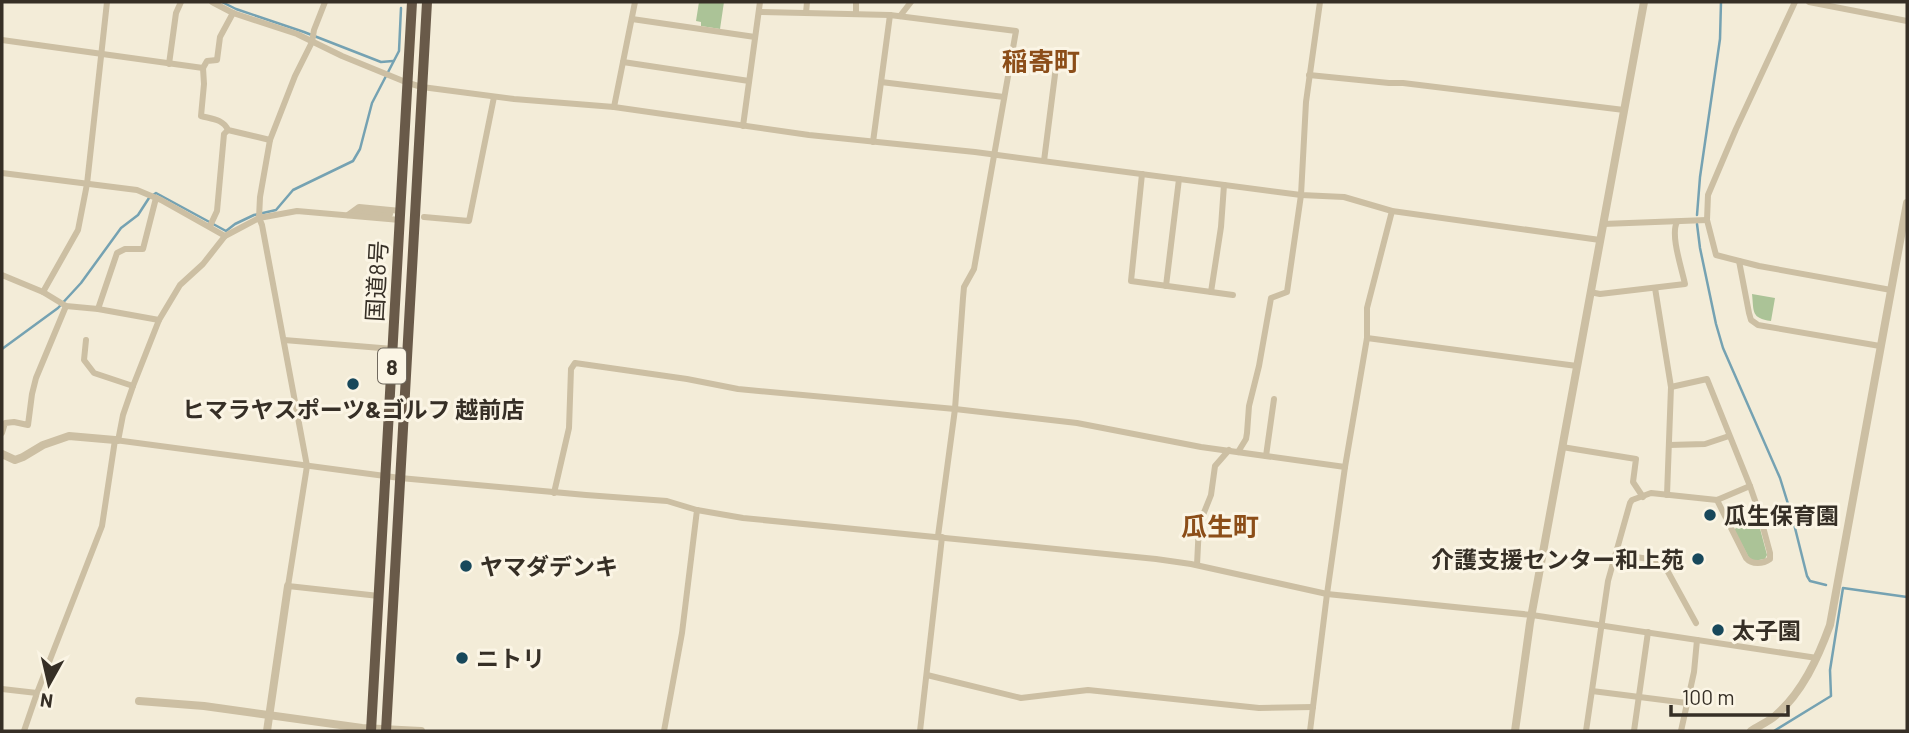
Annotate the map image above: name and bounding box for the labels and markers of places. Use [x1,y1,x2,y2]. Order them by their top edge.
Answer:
marker: ヒマラヤスポーツ&ゴルフ 越前店 [345,376,361,392]
place label: ヒマラヤスポーツ&ゴルフ 越前店 [182,395,524,423]
place label: 瓜生保育園 [1724,501,1839,529]
marker: 瓜生保育園 [1702,507,1718,523]
place label: 介護支援センター和上苑 [1431,545,1684,573]
marker: 介護支援センター和上苑 [1690,551,1706,567]
place label: ヤマダデンキ [480,552,618,580]
marker: ヤマダデンキ [458,558,474,574]
place label: 太子園 [1732,616,1801,644]
marker: 太子園 [1710,622,1726,638]
place label: ニトリ [476,644,545,672]
marker: ニトリ [454,650,470,666]

